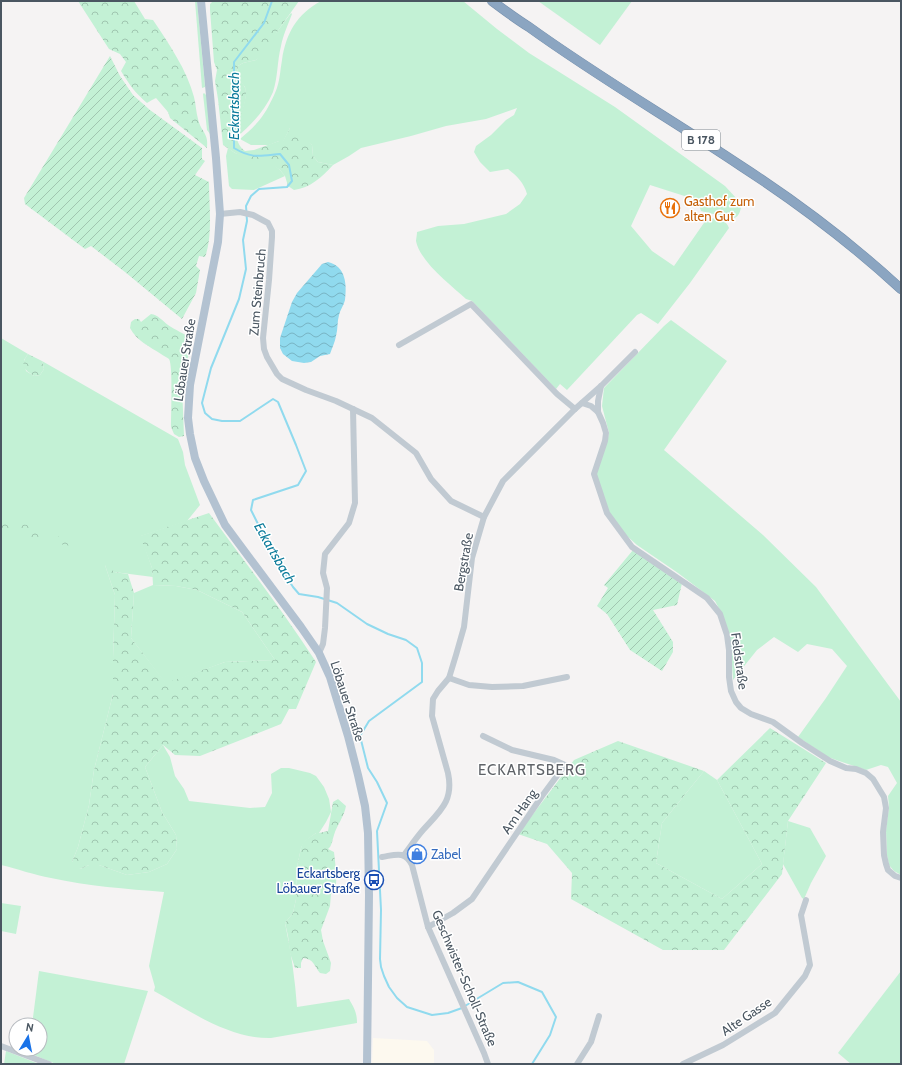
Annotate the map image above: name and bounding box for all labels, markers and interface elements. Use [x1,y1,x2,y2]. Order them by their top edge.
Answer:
water label: Eckartsbach [225,72,243,140]
road number: B 178 [682,130,720,150]
place label: Gasthof zum alten Gut [684,193,754,224]
restaurant icon: Gasthof zum alten Gut [659,197,681,219]
street label: Zum Steinbruch [245,248,269,336]
street label: Löbauer Straße [170,317,198,403]
water label: Eckartsbach [250,519,300,587]
street label: Bergstraße [450,531,476,592]
street label: Feldstraße [728,632,752,691]
street label: Löbauer Straße [327,659,369,744]
district label: ECKARTSBERG [478,761,586,779]
street label: Am Hang [498,785,541,837]
shop icon: Zabel [406,843,428,865]
place label: Zabel [431,846,461,862]
place label: Eckartsberg Löbauer Straße [276,865,361,896]
bus stop icon: Eckartsberg Löbauer Straße [363,869,385,891]
street label: Geschwister-Scholl-Straße [429,907,501,1049]
street label: Alte Gasse [718,993,774,1039]
north arrow [8,1017,48,1057]
text: N [25,1020,35,1035]

